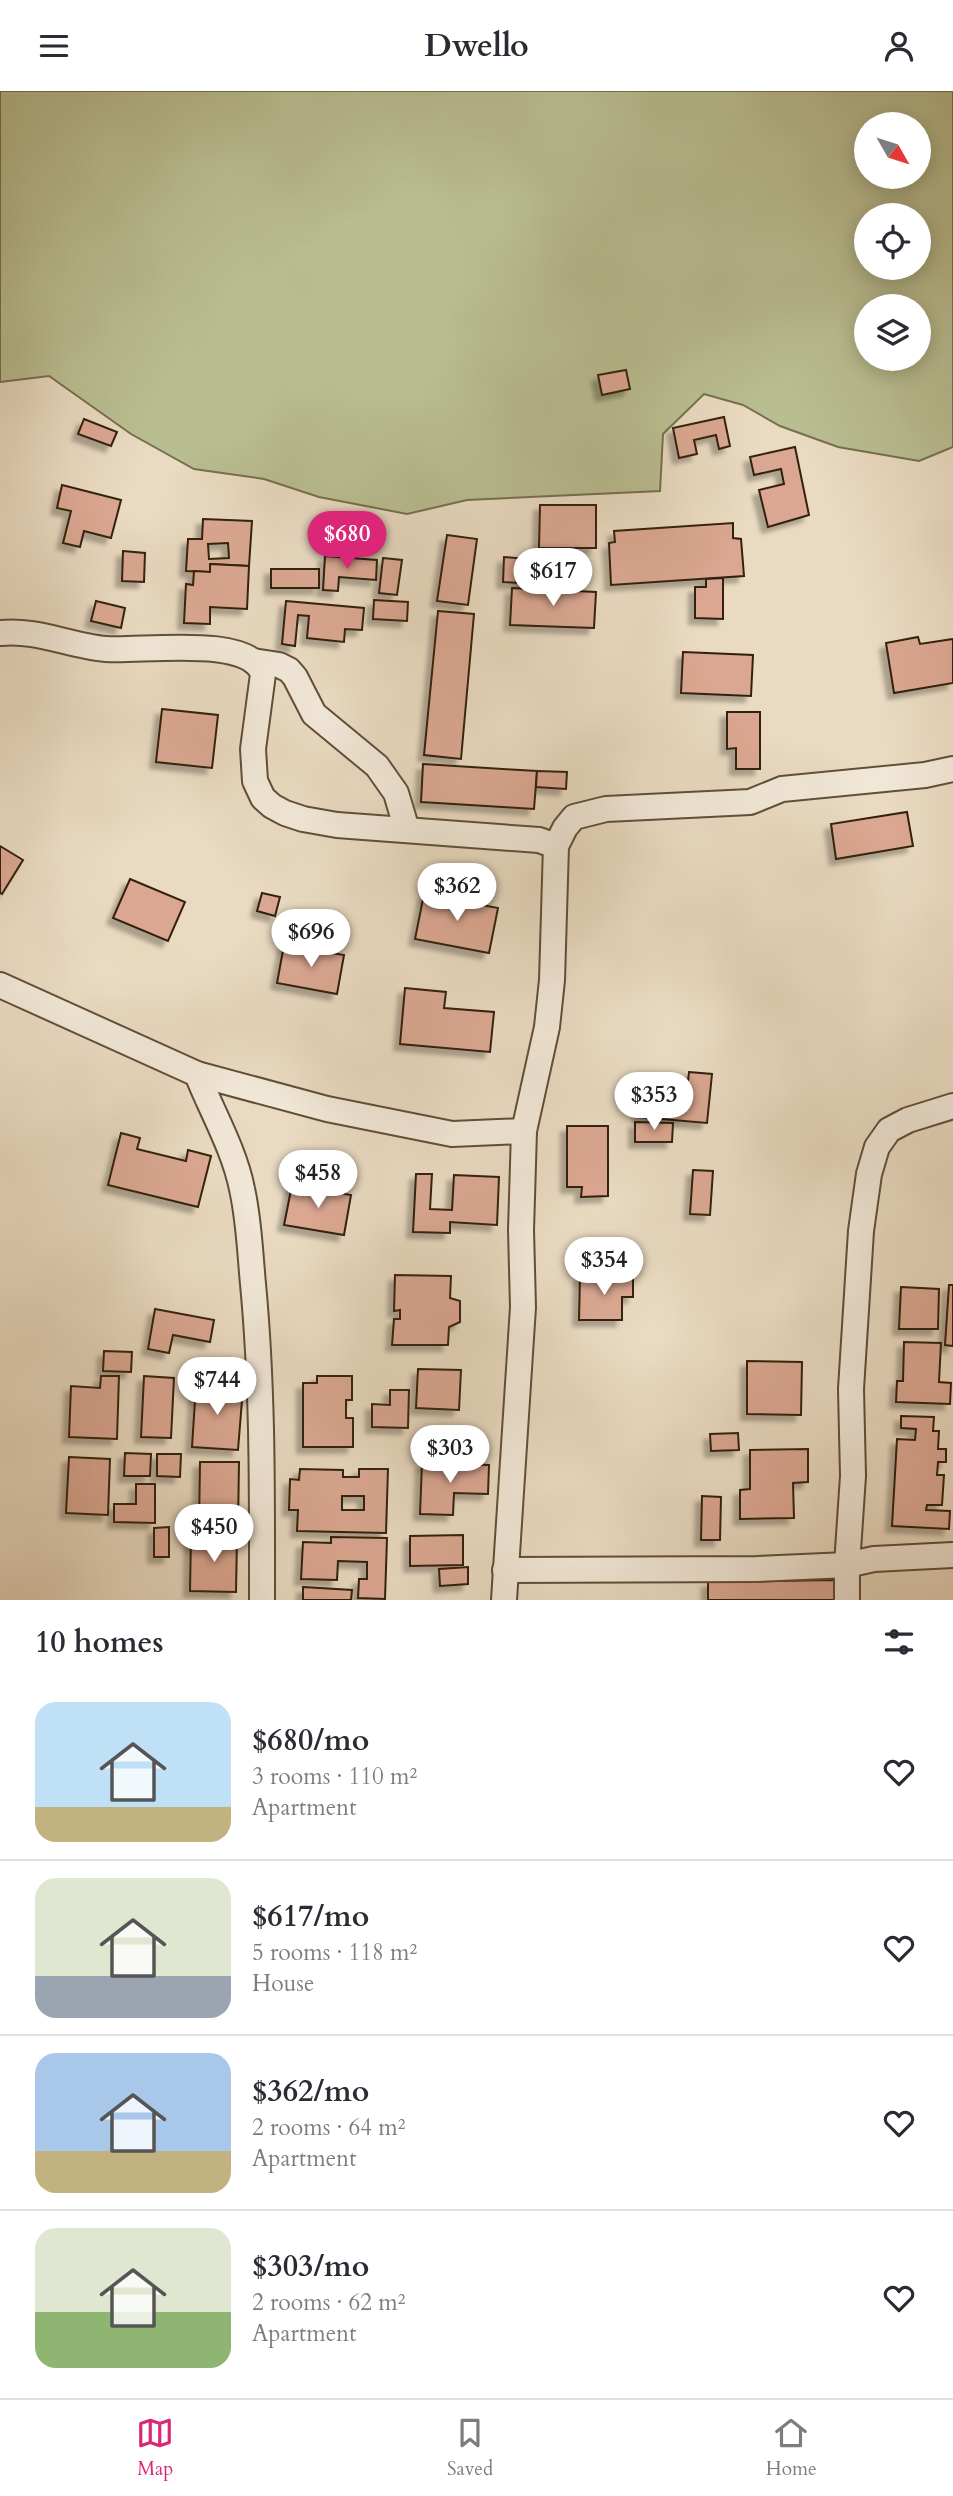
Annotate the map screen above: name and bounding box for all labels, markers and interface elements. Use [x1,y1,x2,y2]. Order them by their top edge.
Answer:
text: Dwello [424,24,529,68]
icon: menu [35,27,73,65]
icon: person [880,27,918,65]
north arrow [854,112,931,189]
map controls [854,112,931,371]
button: locate [854,203,931,280]
button: layers [854,294,931,371]
pin: $680 [306,511,388,571]
text: $680 [323,518,371,549]
pin: $617 [512,549,594,608]
text: $617 [529,555,577,586]
pin: $362 [416,863,498,923]
text: $362 [433,870,481,901]
pin: $696 [270,909,352,969]
text: $696 [287,916,335,947]
pin: $353 [613,1073,695,1132]
text: $353 [630,1079,678,1110]
pin: $458 [277,1151,359,1210]
text: $458 [294,1157,342,1188]
pin: $354 [563,1237,645,1297]
text: $354 [580,1244,628,1275]
pin: $744 [176,1357,258,1417]
text: $744 [193,1364,241,1395]
pin: $303 [409,1425,491,1485]
text: $303 [426,1432,474,1463]
pin: $450 [173,1505,255,1564]
text: $450 [190,1511,238,1542]
text: 10 homes [35,1622,164,1663]
icon: filters [880,1623,918,1661]
text: $680/mo [252,1720,369,1761]
icon: home [91,1730,175,1814]
icon: heart [880,1753,918,1791]
text: 3 rooms · 110 m² [252,1761,417,1792]
text: Apartment [252,1792,356,1823]
text: $617/mo [252,1896,369,1937]
icon: home [91,1906,175,1990]
icon: heart [880,1929,918,1967]
text: 5 rooms · 118 m² [252,1937,417,1968]
text: House [252,1968,314,1999]
text: $362/mo [252,2071,369,2112]
icon: home [91,2081,175,2165]
icon: heart [880,2104,918,2142]
text: 2 rooms · 64 m² [252,2112,405,2143]
text: Apartment [252,2143,356,2174]
text: $303/mo [252,2246,369,2287]
icon: home [91,2256,175,2340]
icon: heart [880,2279,918,2317]
text: 2 rooms · 62 m² [252,2287,405,2318]
text: Apartment [252,2318,356,2349]
tab: Map [136,2414,174,2482]
tab: Saved [447,2414,493,2482]
tab: Home [766,2414,817,2482]

